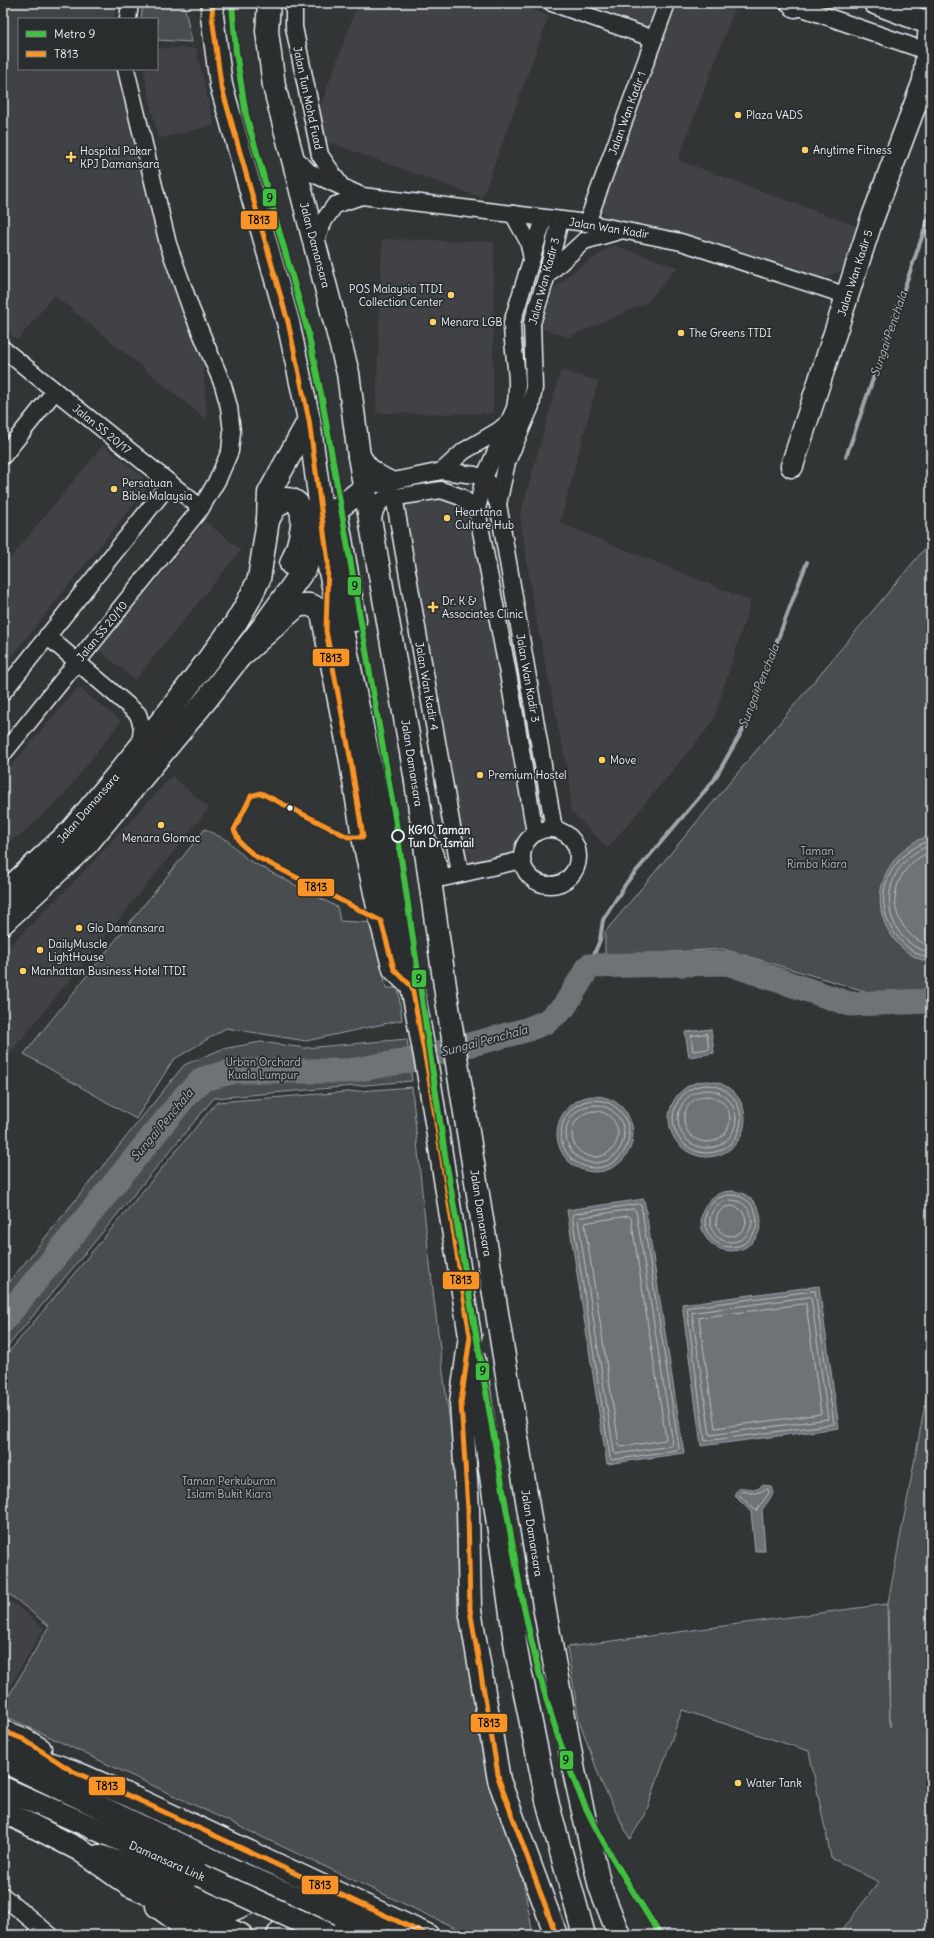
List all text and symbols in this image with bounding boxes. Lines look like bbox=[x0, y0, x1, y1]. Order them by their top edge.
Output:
legend bbox=[18, 18, 158, 70]
text: Metro 9 bbox=[54, 26, 96, 41]
street label: Jalan Tun Mohd Fuad bbox=[290, 45, 326, 151]
text: T813 bbox=[54, 46, 79, 61]
street label: Jalan Wan Kadir 1 bbox=[605, 69, 649, 157]
place label: Plaza VADS bbox=[746, 108, 803, 122]
marker: Plaza VADS bbox=[733, 110, 743, 120]
place label: Anytime Fitness bbox=[813, 143, 892, 157]
place label: Hospital Pakar KPJ Damansara bbox=[80, 144, 160, 171]
marker: Anytime Fitness bbox=[800, 145, 810, 155]
marker: Hospital Pakar KPJ Damansara bbox=[65, 151, 77, 163]
line badge: 9 bbox=[262, 188, 277, 207]
text: 9 bbox=[267, 191, 273, 205]
street label: Jalan Damansara bbox=[297, 201, 333, 289]
line badge: T813 bbox=[240, 210, 278, 230]
text: T813 bbox=[248, 213, 270, 227]
street label: Jalan Wan Kadir bbox=[568, 215, 651, 241]
street label: Jalan Wan Kadir 5 bbox=[834, 228, 876, 318]
street label: Jalan Wan Kadir 3 bbox=[526, 236, 562, 326]
place label: POS Malaysia TTDI Collection Center bbox=[349, 282, 444, 309]
water label: Sungai Penchala bbox=[867, 288, 911, 379]
marker: POS Malaysia TTDI Collection Center bbox=[446, 290, 456, 300]
place label: Menara LGB bbox=[441, 315, 502, 329]
marker: Menara LGB bbox=[428, 317, 438, 327]
place label: The Greens TTDI bbox=[689, 326, 772, 340]
marker: The Greens TTDI bbox=[676, 328, 686, 338]
street label: Jalan SS 20/17 bbox=[70, 401, 135, 457]
place label: Persatuan Bible Malaysia bbox=[122, 476, 193, 503]
marker: Persatuan Bible Malaysia bbox=[109, 484, 119, 494]
place label: Heartana Culture Hub bbox=[455, 505, 514, 532]
marker: Heartana Culture Hub bbox=[442, 513, 452, 523]
line badge: 9 bbox=[347, 576, 362, 596]
text: 9 bbox=[352, 579, 358, 593]
place label: Dr. K & Associates Clinic bbox=[442, 594, 524, 621]
street label: Jalan SS 20/10 bbox=[74, 598, 130, 664]
marker: Dr. K & Associates Clinic bbox=[427, 601, 439, 613]
street label: Jalan Wan Kadir 3 bbox=[513, 633, 543, 723]
street label: Jalan Wan Kadir 4 bbox=[412, 641, 442, 731]
water label: Sungai Penchala bbox=[735, 641, 783, 730]
line badge: T813 bbox=[312, 648, 350, 667]
text: T813 bbox=[320, 651, 342, 665]
street label: Jalan Damansara bbox=[398, 719, 426, 807]
place label: Move bbox=[610, 753, 636, 767]
marker: Move bbox=[597, 755, 607, 765]
place label: Premium Hostel bbox=[488, 768, 567, 782]
street label: Jalan Damansara bbox=[54, 770, 122, 846]
marker: Premium Hostel bbox=[475, 770, 485, 780]
unlabelled marker bbox=[285, 803, 295, 813]
marker: Menara Glomac bbox=[156, 820, 166, 830]
place label: KG10 Taman Tun Dr Ismail bbox=[408, 823, 474, 850]
marker: KG10 Taman Tun Dr Ismail bbox=[391, 829, 405, 843]
place label: Menara Glomac bbox=[122, 831, 201, 845]
park label: Taman Rimba Kiara bbox=[787, 844, 847, 871]
line badge: T813 bbox=[297, 878, 335, 897]
text: T813 bbox=[305, 880, 327, 894]
place label: Glo Damansara bbox=[87, 921, 165, 935]
marker: Glo Damansara bbox=[74, 923, 84, 933]
place label: DailyMuscle LightHouse bbox=[48, 937, 108, 964]
marker: DailyMuscle LightHouse bbox=[35, 945, 45, 955]
place label: Manhattan Business Hotel TTDI bbox=[31, 964, 187, 978]
marker: Manhattan Business Hotel TTDI bbox=[18, 966, 28, 976]
line badge: 9 bbox=[411, 969, 427, 988]
text: 9 bbox=[416, 972, 422, 986]
water label: Sungai Penchala bbox=[439, 1021, 530, 1059]
park label: Urban Orchard Kuala Lumpur bbox=[225, 1055, 301, 1082]
water label: Sungai Penchala bbox=[127, 1085, 197, 1164]
street label: Jalan Damansara bbox=[467, 1169, 495, 1257]
line badge: T813 bbox=[442, 1271, 480, 1290]
text: T813 bbox=[450, 1273, 472, 1287]
line badge: 9 bbox=[475, 1362, 490, 1381]
text: 9 bbox=[480, 1364, 486, 1378]
park label: Taman Perkuburan Islam Bukit Kiara bbox=[182, 1474, 276, 1501]
street label: Jalan Damansara bbox=[518, 1489, 546, 1577]
line badge: T813 bbox=[470, 1713, 508, 1733]
text: T813 bbox=[478, 1716, 500, 1730]
line badge: 9 bbox=[559, 1750, 574, 1770]
text: 9 bbox=[563, 1753, 569, 1767]
line badge: T813 bbox=[88, 1776, 126, 1796]
place label: Water Tank bbox=[746, 1776, 802, 1790]
marker: Water Tank bbox=[733, 1778, 743, 1788]
text: T813 bbox=[96, 1779, 118, 1793]
street label: Damansara Link bbox=[127, 1838, 207, 1884]
line badge: T813 bbox=[301, 1875, 339, 1895]
text: T813 bbox=[309, 1878, 331, 1892]

